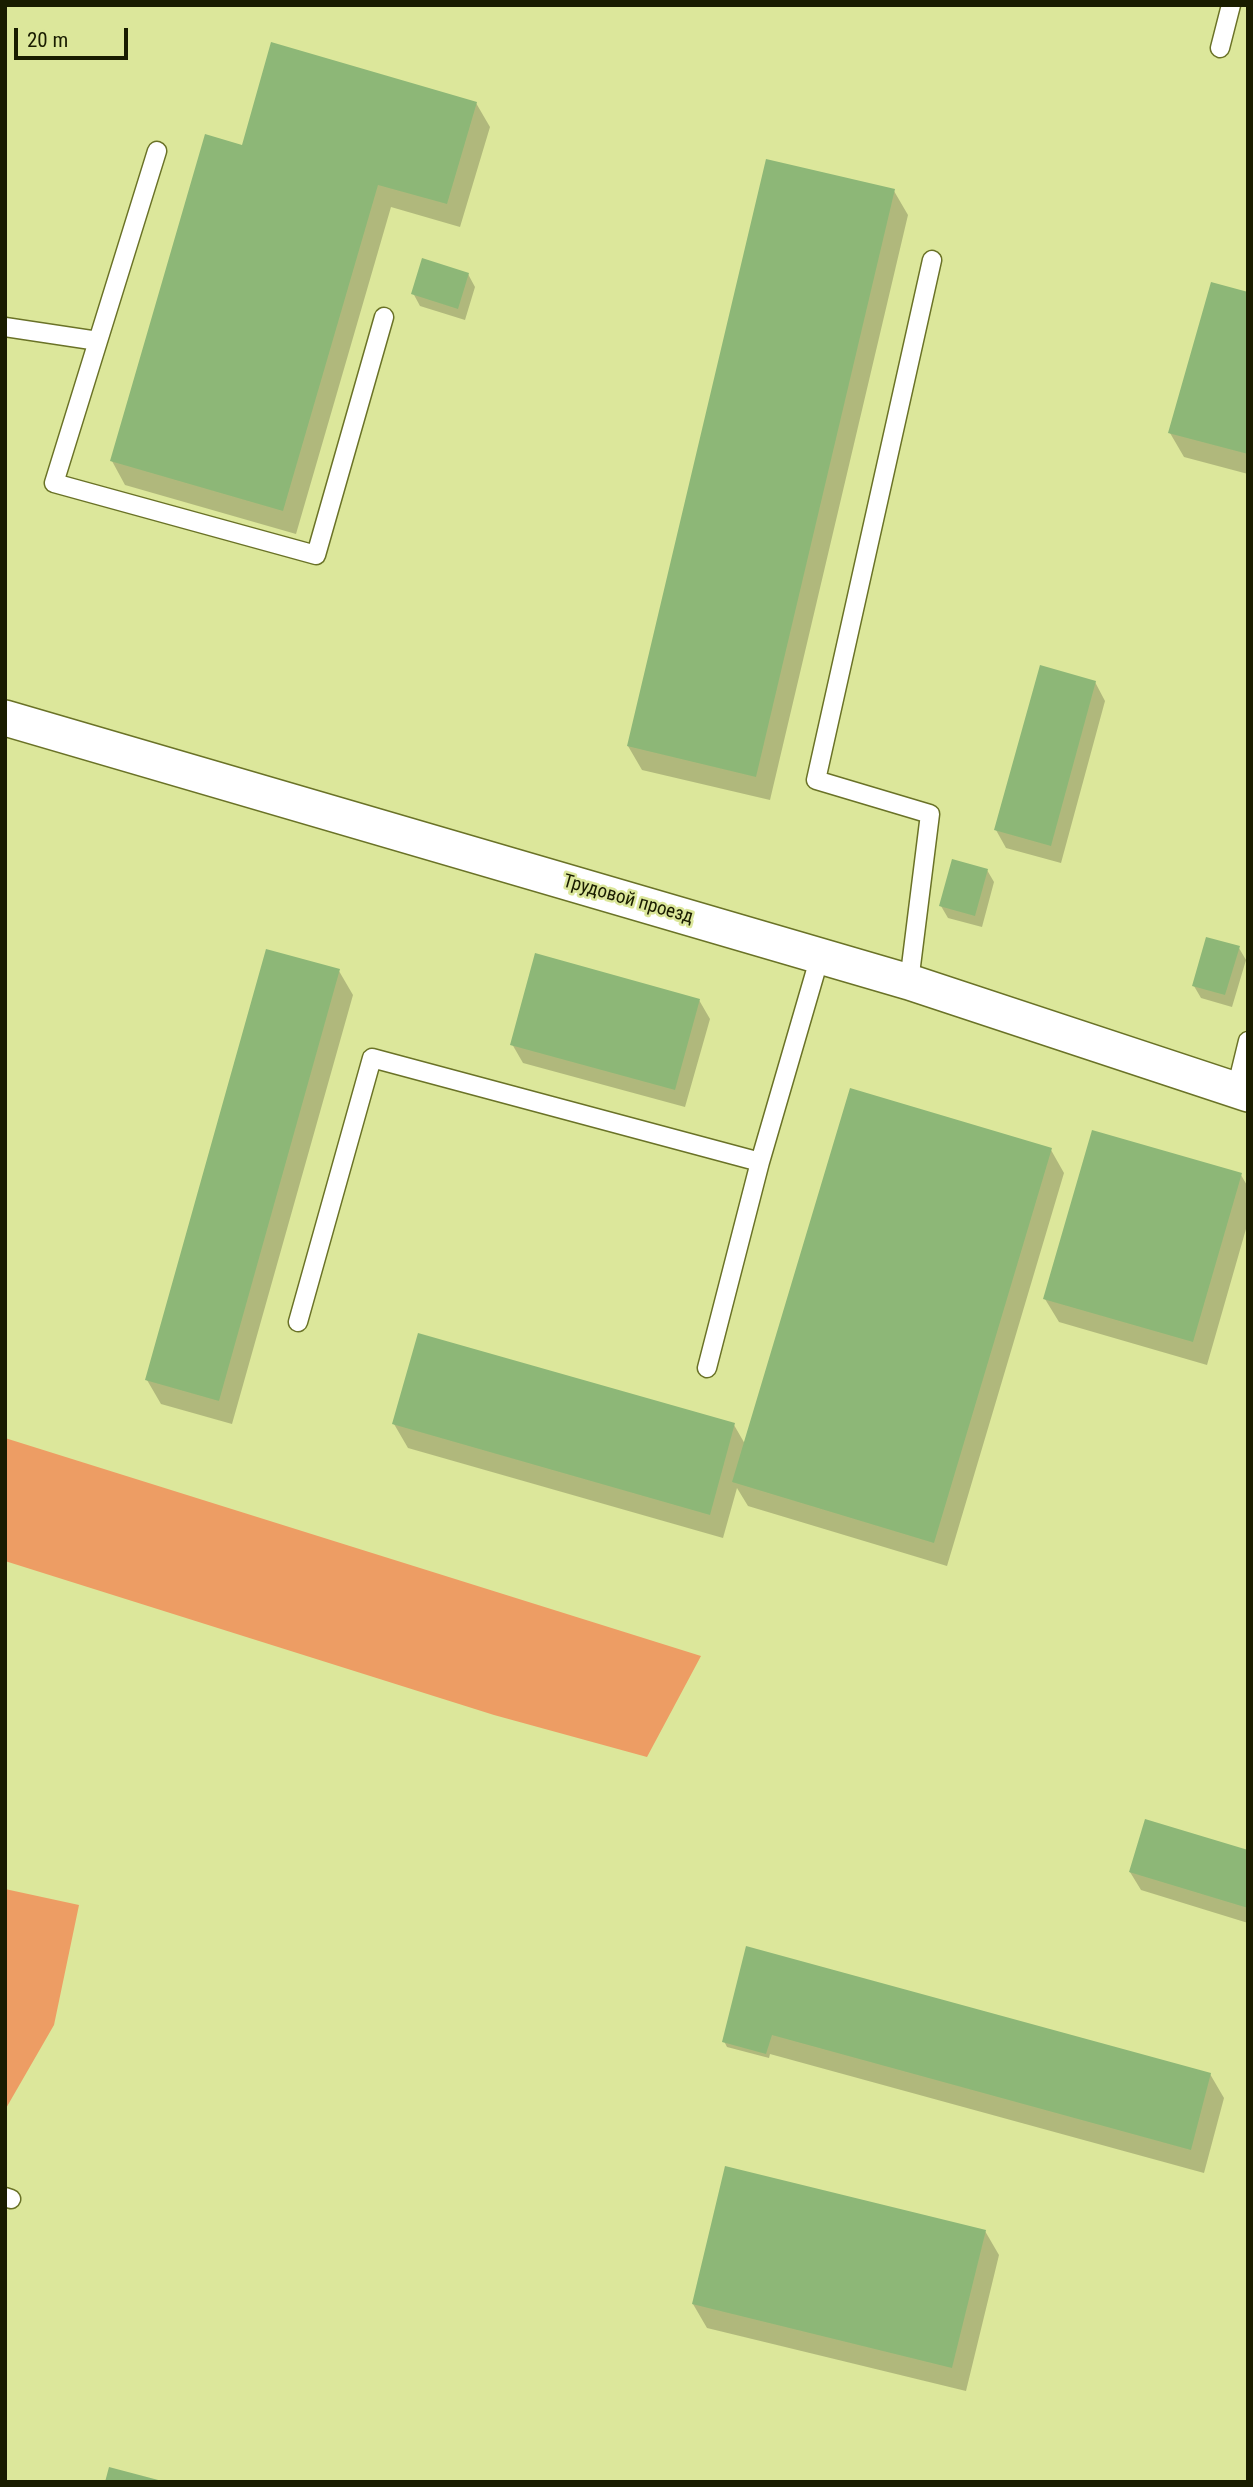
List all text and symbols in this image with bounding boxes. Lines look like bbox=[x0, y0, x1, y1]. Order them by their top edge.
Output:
scale bar bbox=[18, 14, 131, 58]
text: 20 m bbox=[27, 28, 68, 52]
street label: Трудовой проезд bbox=[560, 870, 696, 930]

